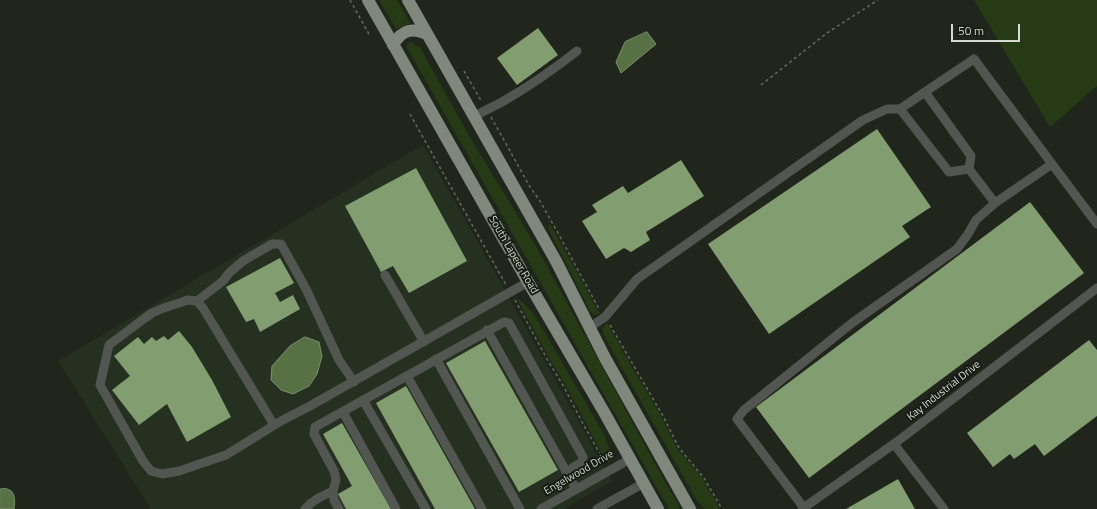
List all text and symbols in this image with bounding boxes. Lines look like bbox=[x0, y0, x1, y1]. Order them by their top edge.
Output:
scale bar bbox=[953, 16, 1022, 42]
text: 50 m bbox=[958, 21, 984, 40]
street label: South Lapeer Road bbox=[485, 214, 541, 296]
street label: Kay Industrial Drive bbox=[905, 358, 983, 424]
street label: Engelwood Drive bbox=[542, 448, 616, 498]

